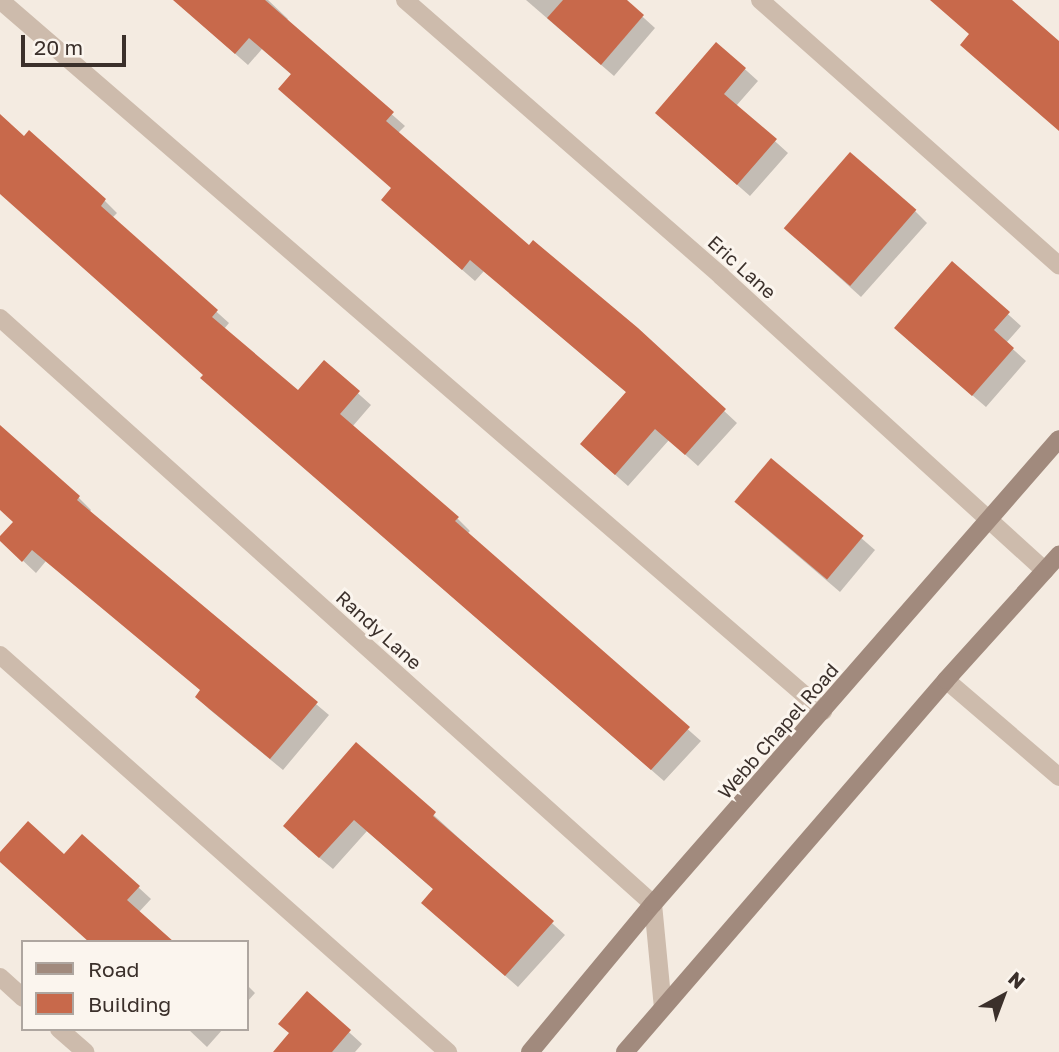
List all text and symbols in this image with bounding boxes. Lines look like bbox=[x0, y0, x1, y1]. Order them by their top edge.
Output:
scale bar bbox=[24, 21, 130, 65]
text: 20 m bbox=[34, 34, 83, 60]
street label: Eric Lane bbox=[703, 231, 781, 303]
street label: Randy Lane bbox=[332, 586, 426, 674]
street label: Webb Chapel Road bbox=[713, 659, 843, 803]
legend bbox=[21, 940, 248, 1031]
text: Road bbox=[88, 956, 139, 982]
north arrow bbox=[968, 961, 1038, 1031]
text: N bbox=[1004, 966, 1030, 993]
text: Building bbox=[88, 991, 171, 1017]

